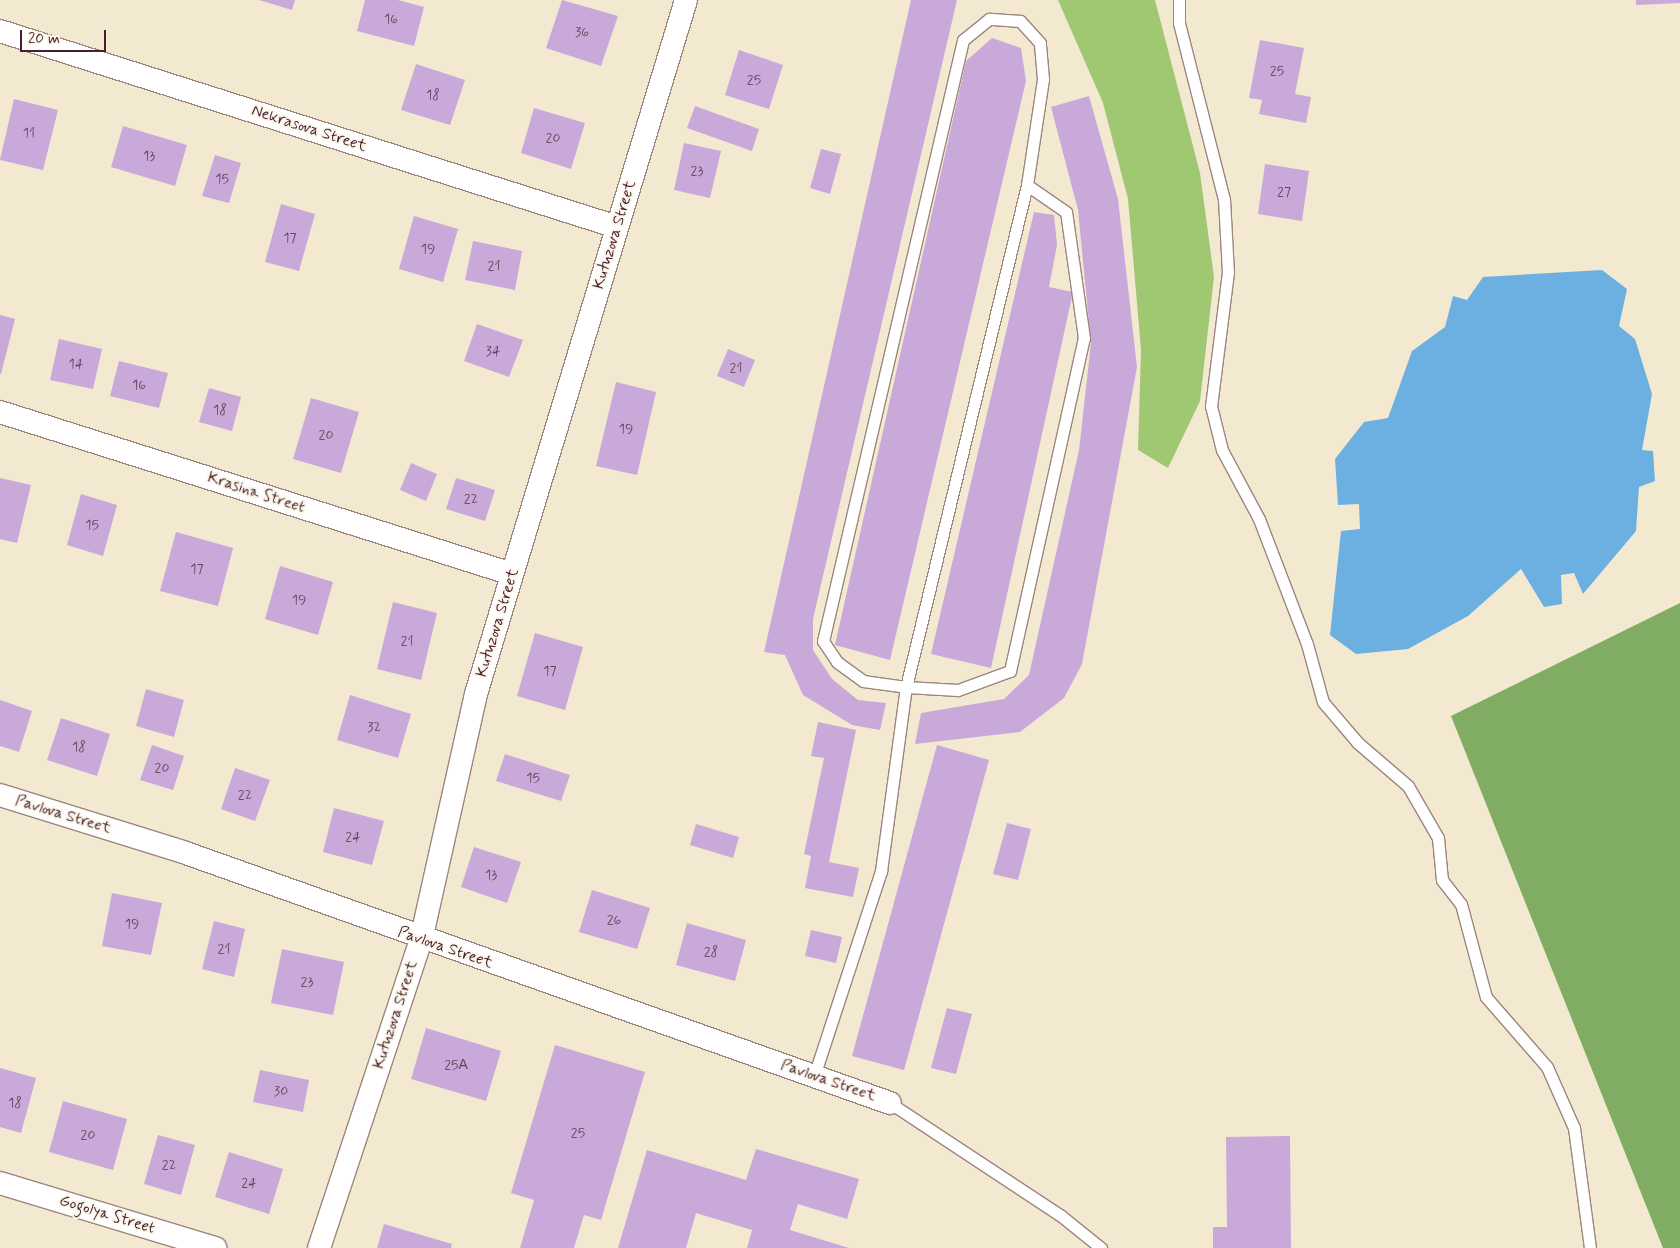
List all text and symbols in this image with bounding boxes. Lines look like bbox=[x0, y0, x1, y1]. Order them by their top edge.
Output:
house number: 16 bbox=[384, 11, 398, 27]
scale bar bbox=[22, 20, 109, 52]
house number: 36 bbox=[575, 24, 589, 40]
text: 20 m bbox=[28, 29, 60, 49]
house number: 25 bbox=[1270, 63, 1284, 79]
house number: 25 bbox=[747, 72, 761, 88]
house number: 18 bbox=[426, 87, 440, 103]
street label: Nekrasova Street bbox=[249, 101, 369, 157]
house number: 11 bbox=[23, 125, 35, 141]
house number: 20 bbox=[546, 130, 560, 146]
house number: 13 bbox=[143, 148, 155, 164]
house number: 23 bbox=[691, 163, 703, 179]
house number: 15 bbox=[215, 171, 229, 187]
street label: Kutuzova Street bbox=[589, 178, 641, 292]
house number: 27 bbox=[1277, 184, 1291, 200]
house number: 17 bbox=[283, 230, 297, 246]
house number: 19 bbox=[421, 241, 435, 257]
house number: 21 bbox=[488, 258, 500, 274]
house number: 34 bbox=[486, 343, 500, 359]
house number: 14 bbox=[69, 356, 83, 372]
house number: 21 bbox=[730, 360, 742, 376]
house number: 16 bbox=[132, 377, 146, 393]
house number: 18 bbox=[213, 402, 227, 418]
house number: 19 bbox=[619, 421, 633, 437]
house number: 20 bbox=[319, 427, 333, 443]
street label: Krasina Street bbox=[204, 468, 308, 518]
house number: 22 bbox=[464, 491, 478, 507]
house number: 15 bbox=[85, 517, 99, 533]
house number: 17 bbox=[190, 561, 204, 577]
street label: Kutuzova Street bbox=[472, 566, 524, 680]
house number: 19 bbox=[292, 592, 306, 608]
house number: 21 bbox=[401, 633, 413, 649]
house number: 17 bbox=[543, 663, 557, 679]
house number: 32 bbox=[367, 719, 381, 735]
house number: 18 bbox=[72, 739, 86, 755]
house number: 20 bbox=[155, 760, 169, 776]
house number: 15 bbox=[526, 770, 540, 786]
house number: 22 bbox=[238, 787, 252, 803]
street label: Pavlova Street bbox=[13, 791, 113, 839]
house number: 24 bbox=[345, 829, 361, 845]
house number: 13 bbox=[485, 867, 497, 883]
house number: 26 bbox=[607, 912, 621, 928]
house number: 19 bbox=[125, 916, 139, 932]
street label: Pavlova Street bbox=[395, 923, 495, 973]
house number: 21 bbox=[218, 941, 230, 957]
house number: 28 bbox=[704, 944, 718, 960]
street label: Kutuzova Street bbox=[369, 958, 423, 1072]
house number: 23 bbox=[301, 974, 313, 990]
street label: Pavlova Street bbox=[778, 1056, 878, 1106]
house number: 25А bbox=[444, 1057, 468, 1073]
house number: 30 bbox=[274, 1083, 288, 1099]
house number: 18 bbox=[8, 1095, 22, 1111]
house number: 25 bbox=[571, 1125, 585, 1141]
house number: 20 bbox=[81, 1127, 95, 1143]
house number: 22 bbox=[162, 1157, 176, 1173]
house number: 24 bbox=[241, 1175, 257, 1191]
street label: Gogolya Street bbox=[56, 1191, 158, 1239]

